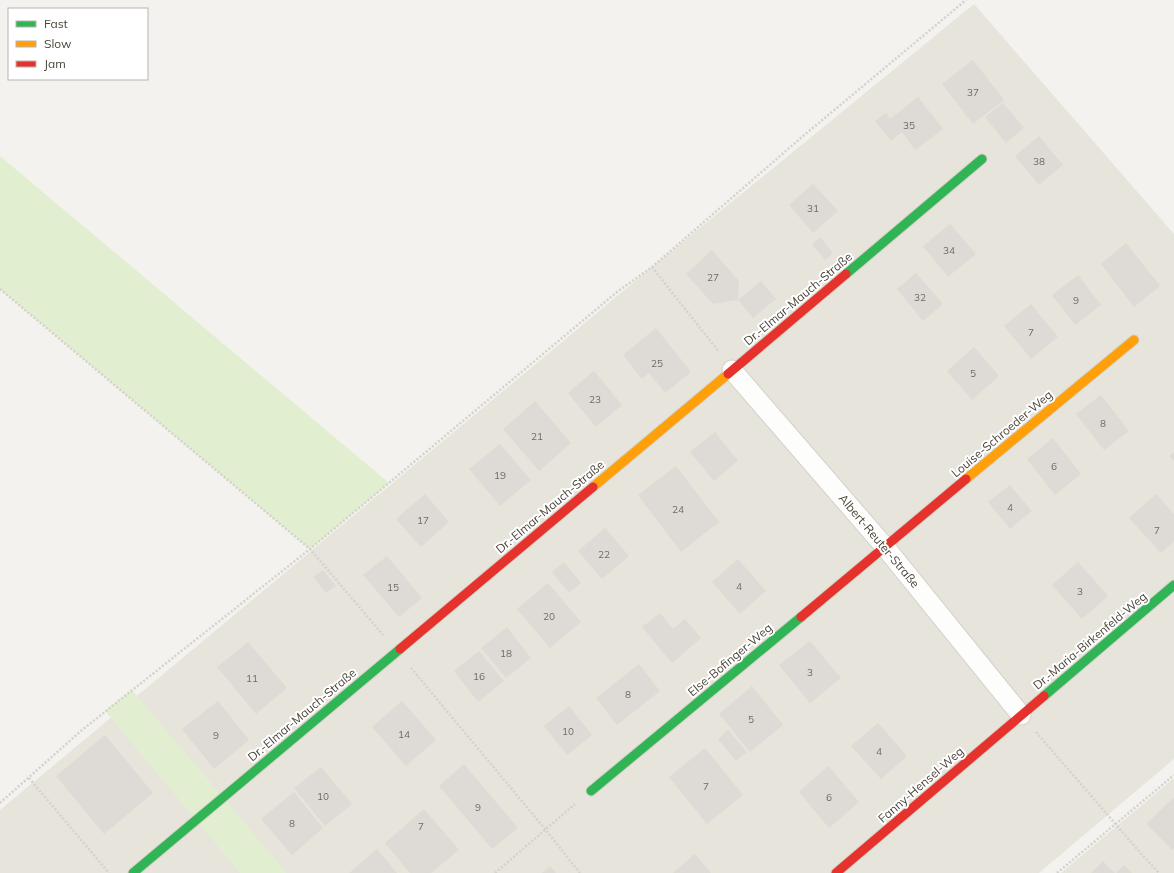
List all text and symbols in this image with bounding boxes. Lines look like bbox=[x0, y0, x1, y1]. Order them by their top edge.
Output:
legend bbox=[8, 8, 148, 80]
text: Fast bbox=[44, 16, 68, 31]
text: Slow bbox=[44, 36, 72, 51]
text: Jam bbox=[44, 56, 66, 71]
house number: 37 bbox=[967, 86, 979, 99]
house number: 35 bbox=[903, 119, 915, 132]
house number: 38 bbox=[1033, 155, 1045, 168]
house number: 31 bbox=[807, 202, 819, 215]
house number: 34 bbox=[943, 244, 955, 257]
street label: Dr.-Elmar-Mauch-Straße bbox=[740, 249, 855, 348]
house number: 27 bbox=[707, 271, 719, 284]
house number: 32 bbox=[914, 291, 926, 304]
house number: 9 bbox=[1073, 294, 1079, 307]
house number: 7 bbox=[1028, 326, 1034, 339]
house number: 25 bbox=[651, 357, 663, 370]
house number: 5 bbox=[970, 367, 976, 380]
street label: Louise-Schroeder-Weg bbox=[948, 387, 1055, 480]
house number: 23 bbox=[589, 393, 601, 406]
house number: 8 bbox=[1100, 417, 1106, 430]
house number: 21 bbox=[531, 430, 543, 443]
street label: Dr.-Elmar-Mauch-Straße bbox=[492, 457, 607, 556]
house number: 6 bbox=[1051, 460, 1057, 473]
house number: 19 bbox=[494, 469, 506, 482]
street label: Albert-Reuter-Straße bbox=[836, 491, 923, 591]
house number: 4 bbox=[1007, 501, 1013, 514]
house number: 24 bbox=[672, 503, 684, 516]
house number: 17 bbox=[417, 514, 429, 527]
house number: 7 bbox=[1154, 524, 1160, 537]
house number: 22 bbox=[598, 548, 610, 561]
house number: 4 bbox=[736, 580, 742, 593]
house number: 15 bbox=[387, 581, 399, 594]
house number: 3 bbox=[1077, 585, 1083, 598]
street label: Dr.-Maria-Birkenfeld-Weg bbox=[1030, 589, 1150, 693]
house number: 20 bbox=[543, 610, 555, 623]
street label: Else-Bofinger-Weg bbox=[685, 620, 775, 699]
house number: 18 bbox=[500, 647, 512, 660]
street label: Dr.-Elmar-Mauch-Straße bbox=[244, 665, 359, 764]
house number: 3 bbox=[807, 666, 813, 679]
house number: 16 bbox=[473, 670, 485, 683]
house number: 11 bbox=[246, 672, 258, 685]
house number: 8 bbox=[625, 688, 631, 701]
house number: 5 bbox=[748, 713, 754, 726]
house number: 10 bbox=[562, 725, 574, 738]
house number: 14 bbox=[398, 728, 410, 741]
house number: 9 bbox=[213, 729, 219, 742]
street label: Fanny-Hensel-Weg bbox=[875, 744, 966, 826]
house number: 4 bbox=[876, 745, 882, 758]
house number: 7 bbox=[703, 780, 709, 793]
house number: 10 bbox=[317, 790, 329, 803]
house number: 6 bbox=[826, 791, 832, 804]
house number: 9 bbox=[475, 801, 481, 814]
house number: 8 bbox=[289, 817, 295, 830]
house number: 7 bbox=[418, 820, 424, 833]

